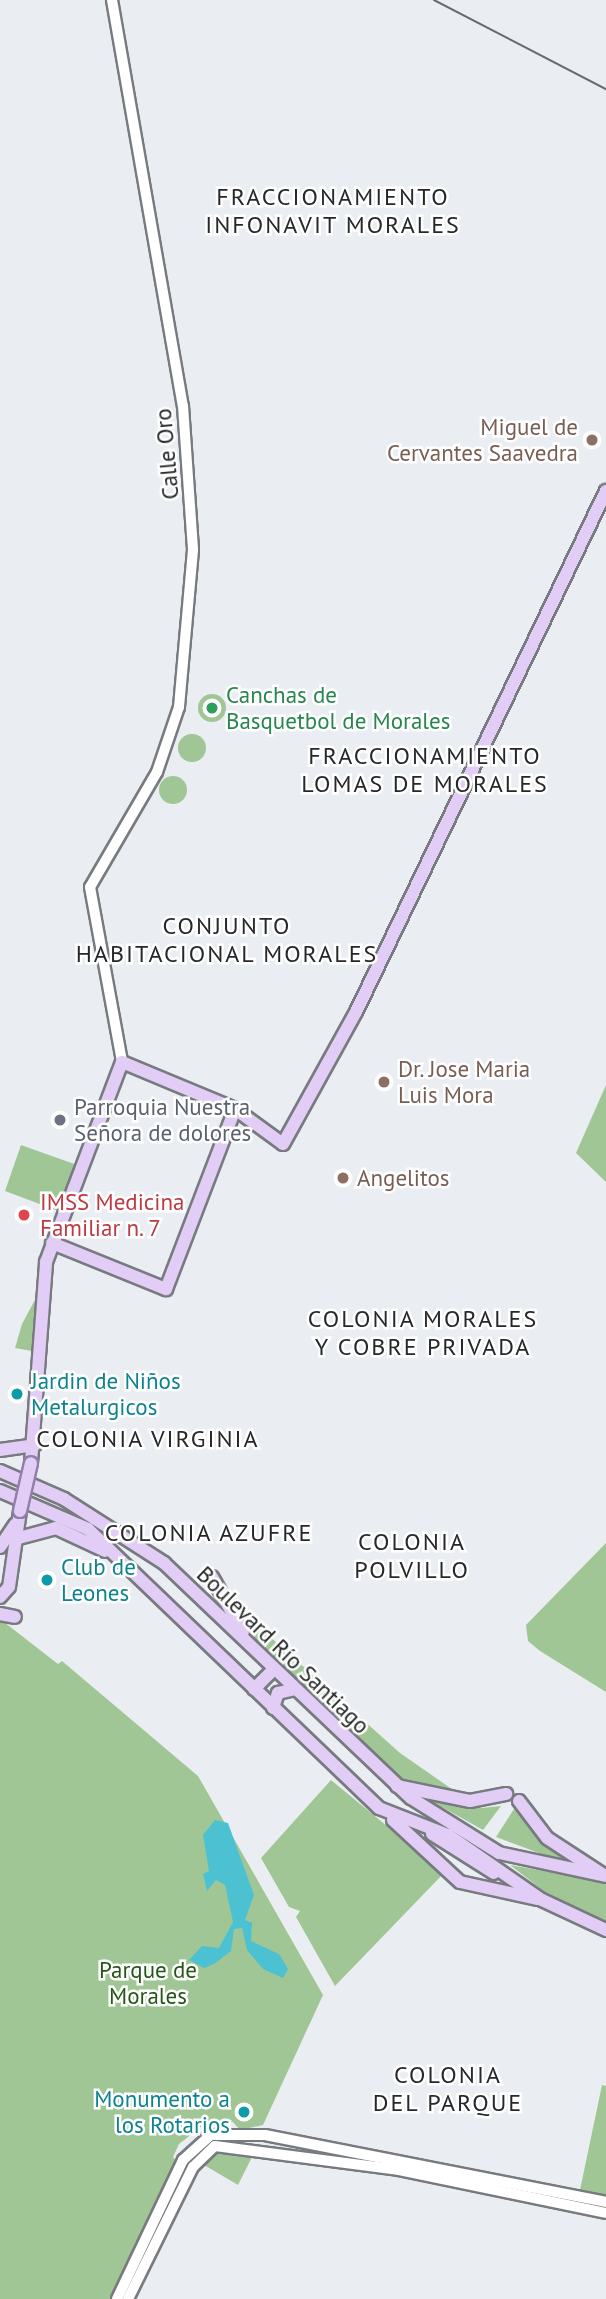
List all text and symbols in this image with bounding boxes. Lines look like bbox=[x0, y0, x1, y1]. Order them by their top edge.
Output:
district label: FRACCIONAMIENTO INFONAVIT MORALES bbox=[207, 183, 459, 239]
street label: Calle Oro bbox=[149, 407, 185, 501]
place label: Miguel de Cervantes Saavedra bbox=[387, 413, 578, 467]
marker: Miguel de Cervantes Saavedra bbox=[584, 432, 600, 448]
place label: Canchas de Basquetbol de Morales bbox=[226, 681, 450, 735]
marker: Canchas de Basquetbol de Morales bbox=[204, 700, 220, 716]
district label: FRACCIONAMIENTO LOMAS DE MORALES bbox=[303, 742, 547, 798]
district label: CONJUNTO HABITACIONAL MORALES bbox=[78, 912, 376, 968]
place label: Dr. Jose Maria Luis Mora bbox=[398, 1055, 532, 1109]
marker: Dr. Jose Maria Luis Mora bbox=[376, 1074, 392, 1090]
place label: Parroquia Nuestra Señora de dolores bbox=[74, 1093, 251, 1147]
marker: Parroquia Nuestra Señora de dolores bbox=[52, 1112, 68, 1128]
place label: Angelitos bbox=[357, 1164, 450, 1192]
marker: Angelitos bbox=[335, 1170, 351, 1186]
place label: IMSS Medicina Familiar n. 7 bbox=[40, 1188, 184, 1242]
marker: IMSS Medicina Familiar n. 7 bbox=[14, 1205, 34, 1225]
district label: COLONIA MORALES Y COBRE PRIVADA bbox=[309, 1305, 537, 1361]
place label: Jardin de Niños Metalurgicos bbox=[31, 1367, 181, 1421]
marker: Jardin de Niños Metalurgicos bbox=[9, 1386, 25, 1402]
district label: COLONIA VIRGINIA bbox=[37, 1425, 259, 1453]
district label: COLONIA AZUFRE bbox=[106, 1519, 312, 1547]
district label: COLONIA POLVILLO bbox=[355, 1528, 469, 1584]
place label: Club de Leones bbox=[61, 1553, 136, 1607]
street label: Boulevard Río Santiago bbox=[191, 1560, 375, 1740]
marker: Club de Leones bbox=[39, 1572, 55, 1588]
park label: Parque de Morales bbox=[99, 1956, 197, 2010]
district label: COLONIA DEL PARQUE bbox=[374, 2061, 522, 2117]
place label: Monumento a los Rotarios bbox=[94, 2085, 230, 2139]
marker: Monumento a los Rotarios bbox=[236, 2104, 252, 2120]

